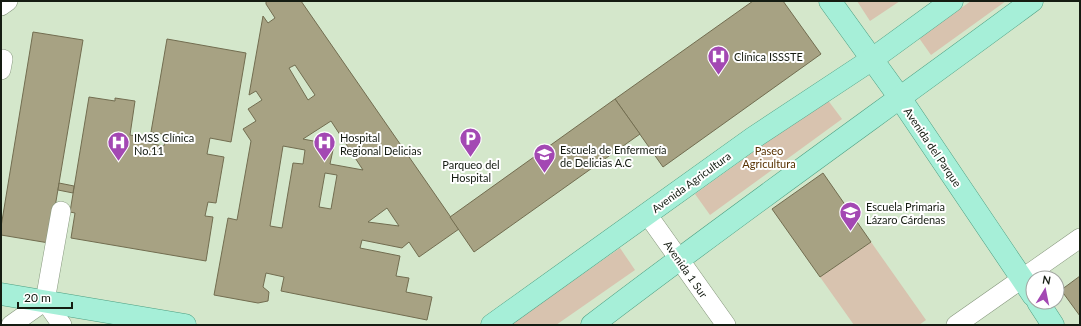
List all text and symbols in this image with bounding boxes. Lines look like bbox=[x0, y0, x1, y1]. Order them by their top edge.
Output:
hospital icon: Clínica ISSSTE bbox=[705, 43, 731, 76]
place label: Clínica ISSSTE bbox=[734, 50, 803, 63]
street label: Avenida del Parque bbox=[902, 105, 964, 189]
parking icon: Parqueo del Hospital bbox=[458, 125, 484, 158]
hospital icon: IMSS Clínica No.11 bbox=[106, 130, 132, 163]
hospital icon: Hospital Regional Delicias bbox=[312, 130, 338, 163]
place label: IMSS Clínica No.11 bbox=[134, 131, 194, 157]
place label: Hospital Regional Delicias bbox=[340, 131, 422, 157]
school or university icon: Escuela de Enfermería de Delicias A.C bbox=[532, 142, 558, 175]
place label: Escuela de Enfermería de Delicias A.C bbox=[560, 143, 667, 169]
park label: Paseo Agricultura bbox=[742, 144, 796, 170]
street label: Avenida Agricultura bbox=[649, 149, 733, 215]
place label: Parqueo del Hospital bbox=[442, 158, 500, 184]
school or university icon: Escuela Primaria Lázaro Cárdenas bbox=[838, 199, 864, 232]
place label: Escuela Primaria Lázaro Cárdenas bbox=[866, 200, 946, 226]
street label: Avenida 1 Sur bbox=[662, 238, 710, 300]
north arrow bbox=[1025, 270, 1065, 310]
text: N bbox=[1042, 273, 1052, 287]
scale bar bbox=[18, 284, 72, 310]
text: 20 m bbox=[24, 290, 51, 305]

